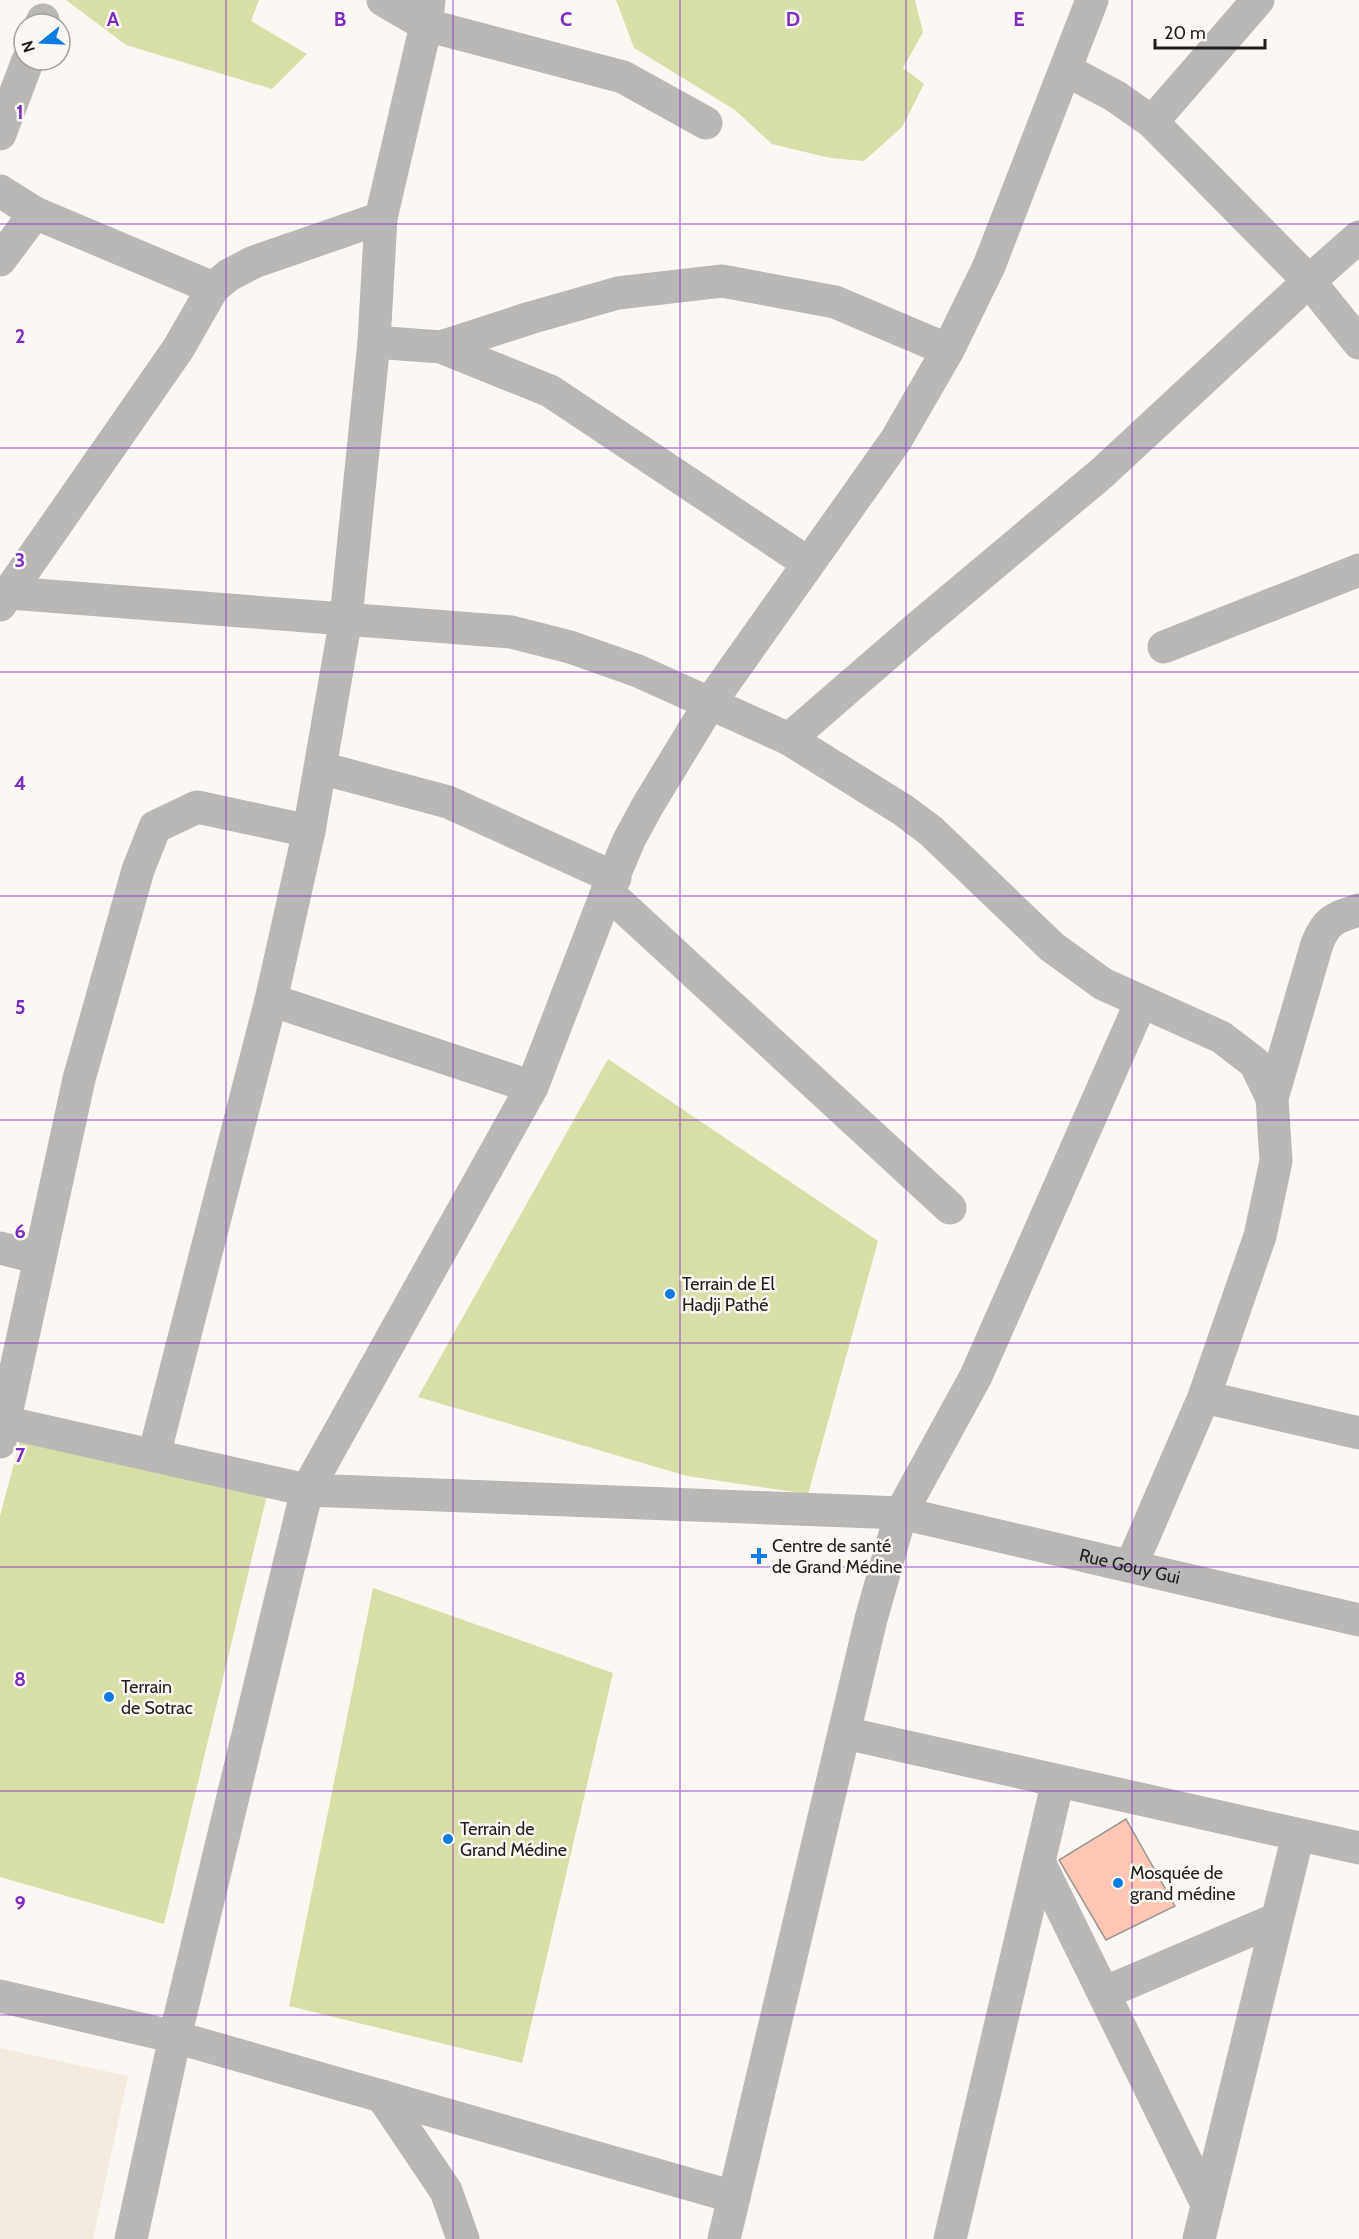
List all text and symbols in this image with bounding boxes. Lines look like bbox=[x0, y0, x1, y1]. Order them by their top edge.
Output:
text: A bbox=[107, 7, 120, 31]
text: B bbox=[334, 7, 346, 31]
text: C bbox=[560, 7, 572, 31]
text: D bbox=[786, 7, 800, 31]
text: E bbox=[1013, 7, 1025, 31]
north arrow bbox=[12, 12, 72, 72]
scale bar bbox=[1155, 12, 1264, 50]
text: 20 m bbox=[1164, 22, 1206, 44]
text: N bbox=[17, 38, 39, 55]
text: 1 bbox=[16, 100, 24, 124]
text: 2 bbox=[15, 324, 25, 348]
text: 3 bbox=[15, 548, 25, 572]
text: 4 bbox=[14, 771, 26, 795]
text: 5 bbox=[15, 995, 25, 1019]
text: 6 bbox=[14, 1219, 26, 1243]
place label: Terrain de El Hadji Pathé bbox=[682, 1273, 775, 1316]
marker: Terrain de El Hadji Pathé bbox=[663, 1287, 677, 1301]
text: 7 bbox=[15, 1443, 26, 1467]
place label: Centre de santé de Grand Médine bbox=[772, 1535, 902, 1578]
street label: Rue Gouy Gui bbox=[1077, 1544, 1182, 1589]
marker: Centre de santé de Grand Médine bbox=[750, 1547, 768, 1565]
text: 8 bbox=[14, 1667, 26, 1691]
place label: Terrain de Sotrac bbox=[121, 1676, 193, 1719]
marker: Terrain de Sotrac bbox=[102, 1690, 116, 1704]
place label: Terrain de Grand Médine bbox=[460, 1818, 567, 1861]
marker: Terrain de Grand Médine bbox=[441, 1832, 455, 1846]
place label: Mosquée de grand médine bbox=[1130, 1862, 1235, 1905]
marker: Mosquée de grand médine bbox=[1111, 1876, 1125, 1890]
text: 9 bbox=[14, 1891, 26, 1915]

